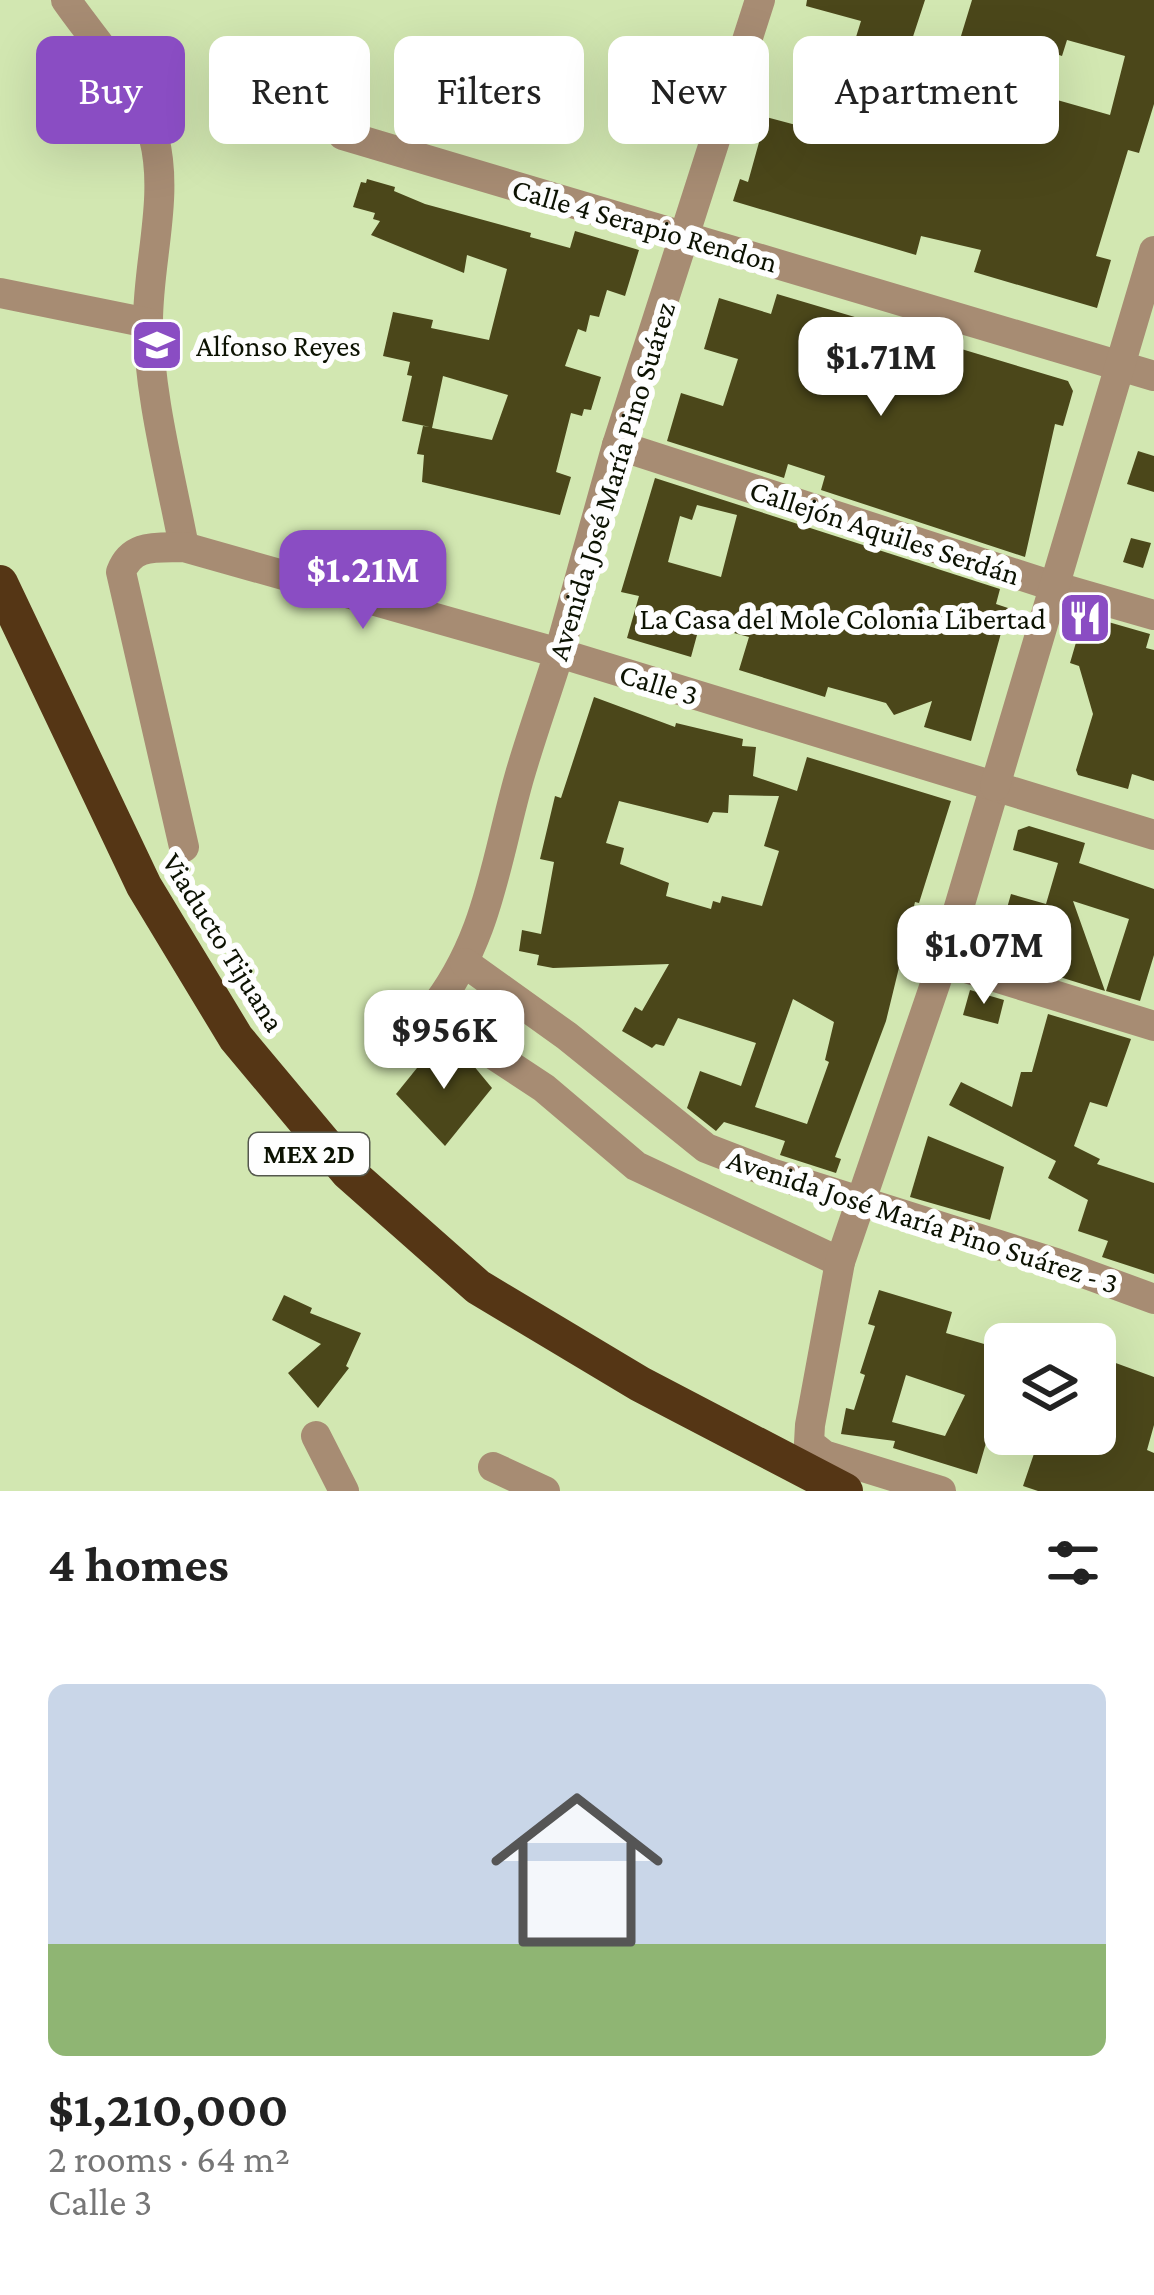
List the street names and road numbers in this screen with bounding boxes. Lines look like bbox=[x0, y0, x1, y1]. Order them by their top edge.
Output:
street label: Calle 4 Serapio Rendon bbox=[508, 171, 782, 280]
street label: Avenida José María Pino Suárez bbox=[541, 298, 681, 664]
street label: Callejón Aquiles Serdán bbox=[745, 473, 1024, 592]
street label: Calle 3 bbox=[616, 656, 702, 712]
street label: Viaducto Tijuana bbox=[155, 847, 292, 1038]
road number: MEX 2D bbox=[249, 1133, 369, 1175]
street label: Avenida José María Pino Suárez - 3 bbox=[723, 1142, 1123, 1300]

